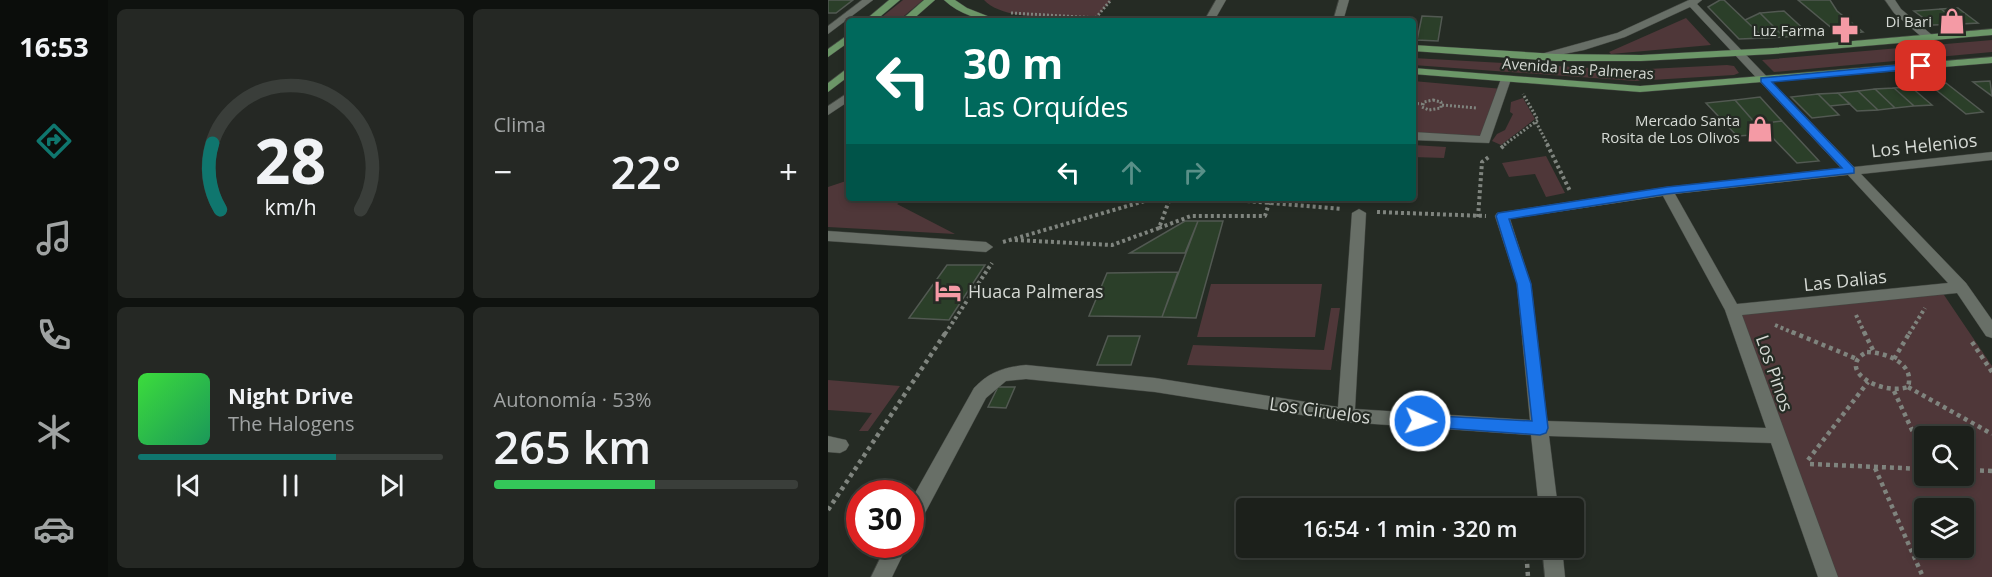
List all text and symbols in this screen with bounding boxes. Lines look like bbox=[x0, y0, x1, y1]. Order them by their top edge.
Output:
shop icon: Di Bari bbox=[1937, 6, 1967, 36]
place label: Di Bari bbox=[1885, 11, 1932, 31]
pharmacy icon: Luz Farma bbox=[1830, 15, 1860, 45]
place label: Luz Farma bbox=[1753, 20, 1825, 40]
text: 16:53 bbox=[19, 28, 89, 65]
text: 30 m bbox=[963, 34, 1063, 91]
pin bbox=[1895, 40, 1946, 91]
icon: left bbox=[864, 42, 942, 120]
icon: arrive bbox=[1904, 49, 1937, 82]
street label: Avenida Las Palmeras bbox=[1501, 53, 1655, 83]
text: Las Orquídes bbox=[963, 88, 1128, 125]
place label: Mercado Santa Rosita de Los Olivos bbox=[1601, 110, 1740, 147]
text: Clima bbox=[494, 111, 546, 138]
shop icon: Mercado Santa Rosita de Los Olivos bbox=[1745, 114, 1775, 144]
text: 28 bbox=[255, 117, 326, 202]
icon: directions bbox=[33, 120, 75, 162]
street label: Los Helenios bbox=[1870, 127, 1978, 163]
text: 22° bbox=[610, 141, 681, 202]
text: − bbox=[494, 149, 512, 194]
text: + bbox=[779, 149, 798, 194]
icon: left bbox=[1052, 156, 1085, 189]
icon: ahead bbox=[1115, 156, 1148, 189]
icon: right bbox=[1178, 156, 1211, 189]
text: km/h bbox=[264, 193, 316, 222]
icon: music bbox=[33, 217, 75, 259]
street label: Las Dalias bbox=[1802, 264, 1888, 296]
hotel icon: Huaca Palmeras bbox=[933, 276, 963, 306]
place label: Huaca Palmeras bbox=[968, 279, 1104, 303]
icon: phone bbox=[33, 314, 75, 356]
street label: Los Pinos bbox=[1751, 332, 1799, 414]
text: Night Drive bbox=[228, 380, 353, 410]
text: Autonomía · 53% bbox=[494, 386, 652, 413]
position arrow bbox=[1388, 389, 1452, 453]
street label: Los Ciruelos bbox=[1268, 391, 1372, 429]
text: The Halogens bbox=[228, 410, 355, 437]
icon: climate bbox=[33, 411, 75, 453]
text: 265 km bbox=[494, 416, 651, 477]
map controls bbox=[1914, 426, 1974, 558]
button: search bbox=[1914, 426, 1974, 486]
icon: previous bbox=[172, 469, 205, 502]
icon: pause bbox=[274, 469, 307, 502]
icon: next bbox=[375, 469, 408, 502]
speed limit sign: 30 bbox=[846, 480, 924, 558]
button: layers bbox=[1914, 498, 1974, 558]
icon: car bbox=[33, 508, 75, 550]
text: 16:54 · 1 min · 320 m bbox=[1302, 513, 1518, 543]

